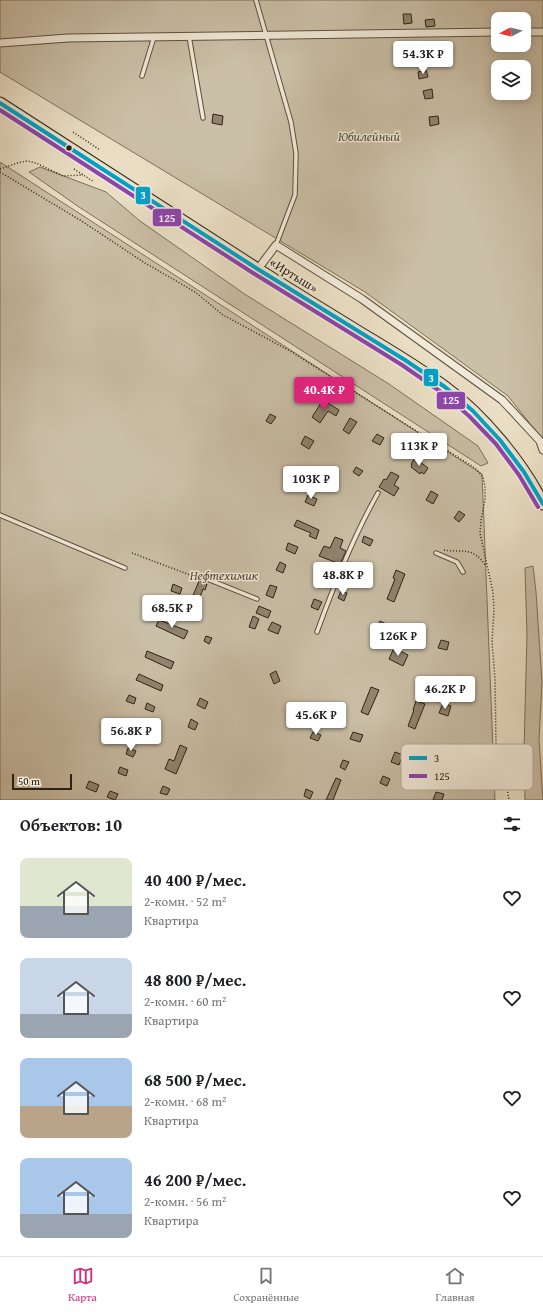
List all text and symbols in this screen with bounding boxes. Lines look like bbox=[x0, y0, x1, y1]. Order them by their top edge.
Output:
north arrow bbox=[491, 12, 531, 52]
map controls bbox=[491, 12, 531, 100]
pin: 54.3K ₽ bbox=[386, 41, 460, 75]
text: 54.3K ₽ bbox=[402, 44, 444, 63]
button: layers bbox=[491, 60, 531, 100]
park label: Юбилейный bbox=[338, 127, 400, 146]
unlabelled marker bbox=[64, 143, 74, 153]
line badge: 3 bbox=[135, 186, 151, 205]
text: 3 bbox=[140, 187, 146, 203]
line badge: 125 bbox=[152, 208, 182, 227]
text: 125 bbox=[158, 210, 176, 226]
street label: «Иртыш» bbox=[266, 253, 322, 297]
line badge: 3 bbox=[423, 368, 439, 387]
text: 3 bbox=[428, 370, 434, 386]
pin: 40.4K ₽ bbox=[287, 377, 361, 411]
text: 40.4K ₽ bbox=[303, 380, 345, 399]
line badge: 125 bbox=[436, 391, 466, 410]
text: 125 bbox=[442, 392, 460, 408]
pin: 113K ₽ bbox=[386, 433, 452, 467]
text: 113K ₽ bbox=[400, 436, 438, 455]
pin: 103K ₽ bbox=[278, 466, 344, 500]
text: 103K ₽ bbox=[292, 469, 330, 488]
pin: 48.8K ₽ bbox=[306, 562, 380, 596]
text: 48.8K ₽ bbox=[322, 565, 364, 584]
park label: Нефтехимик bbox=[190, 566, 259, 585]
pin: 68.5K ₽ bbox=[135, 595, 209, 629]
text: 68.5K ₽ bbox=[151, 598, 193, 617]
pin: 126K ₽ bbox=[365, 623, 431, 657]
text: 126K ₽ bbox=[379, 626, 417, 645]
pin: 46.2K ₽ bbox=[408, 676, 482, 710]
text: 46.2K ₽ bbox=[424, 679, 466, 698]
pin: 45.6K ₽ bbox=[279, 702, 353, 736]
text: 45.6K ₽ bbox=[295, 705, 337, 724]
pin: 56.8K ₽ bbox=[94, 718, 168, 752]
text: 56.8K ₽ bbox=[110, 721, 152, 740]
legend bbox=[401, 744, 533, 790]
text: 3 bbox=[434, 750, 439, 766]
text: 125 bbox=[434, 768, 450, 784]
scale bar bbox=[12, 772, 72, 791]
text: 50 m bbox=[18, 773, 40, 789]
text: Объектов: 10 bbox=[20, 812, 122, 837]
icon: filters bbox=[501, 813, 523, 835]
text: 40 400 ₽/мес. bbox=[144, 867, 246, 892]
icon: home bbox=[52, 874, 100, 922]
icon: heart bbox=[501, 887, 523, 909]
text: 2-комн. · 52 m² bbox=[144, 892, 226, 911]
text: Квартира bbox=[144, 911, 199, 930]
text: 48 800 ₽/мес. bbox=[144, 967, 246, 992]
icon: home bbox=[52, 974, 100, 1022]
icon: heart bbox=[501, 987, 523, 1009]
text: 2-комн. · 60 m² bbox=[144, 992, 226, 1011]
text: Квартира bbox=[144, 1011, 199, 1030]
text: 68 500 ₽/мес. bbox=[144, 1067, 246, 1092]
icon: home bbox=[52, 1074, 100, 1122]
icon: heart bbox=[501, 1087, 523, 1109]
text: 2-комн. · 68 m² bbox=[144, 1092, 226, 1111]
text: Квартира bbox=[144, 1111, 199, 1130]
text: 46 200 ₽/мес. bbox=[144, 1167, 246, 1192]
icon: home bbox=[52, 1174, 100, 1222]
icon: heart bbox=[501, 1187, 523, 1209]
text: 2-комн. · 56 m² bbox=[144, 1192, 226, 1211]
text: Квартира bbox=[144, 1211, 199, 1230]
tab: Карта bbox=[68, 1265, 97, 1305]
tab: Сохранённые bbox=[233, 1265, 299, 1305]
tab: Главная bbox=[436, 1265, 475, 1305]

